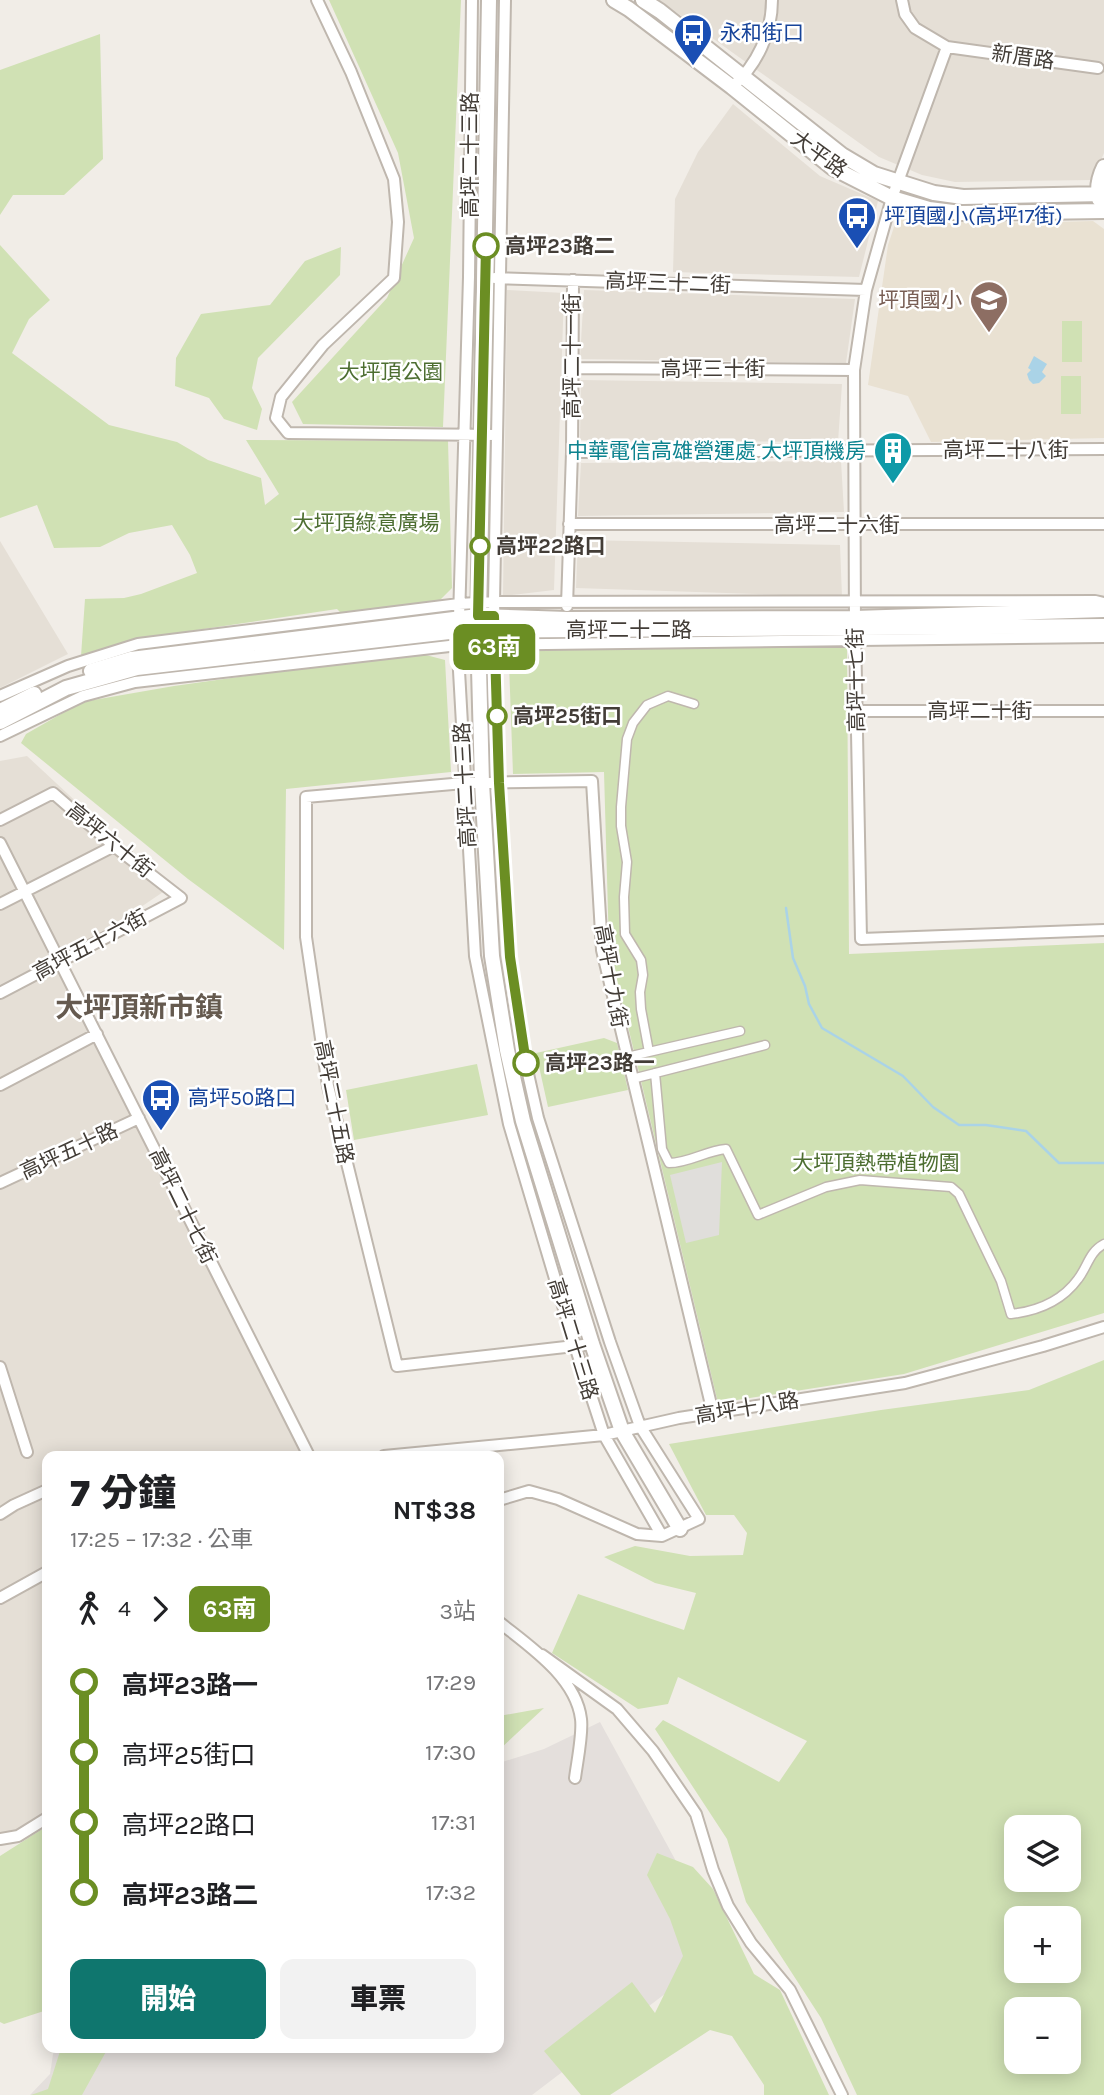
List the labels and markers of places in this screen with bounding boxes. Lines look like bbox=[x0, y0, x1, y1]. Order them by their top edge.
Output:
bus stop icon: 永和街口 bbox=[672, 12, 714, 67]
place label: 永和街口 bbox=[720, 21, 804, 45]
bus stop icon: 坪頂國小(高坪17街) bbox=[836, 195, 878, 250]
place label: 坪頂國小(高坪17街) bbox=[884, 204, 1063, 228]
marker: 高坪23路二 bbox=[473, 233, 499, 259]
place label: 高坪23路二 bbox=[505, 234, 615, 258]
school or university icon: 坪頂國小 bbox=[968, 279, 1010, 334]
place label: 坪頂國小 bbox=[878, 288, 962, 312]
building icon: 中華電信高雄營運處 大坪頂機房 bbox=[872, 430, 914, 485]
place label: 中華電信高雄營運處 大坪頂機房 bbox=[567, 439, 866, 463]
place label: 高坪22路口 bbox=[496, 534, 605, 558]
marker: 高坪22路口 bbox=[470, 536, 490, 556]
place label: 高坪25街口 bbox=[513, 704, 622, 728]
marker: 高坪25街口 bbox=[487, 706, 507, 726]
marker: 高坪23路一 bbox=[513, 1050, 539, 1076]
place label: 高坪23路一 bbox=[545, 1051, 655, 1075]
bus stop icon: 高坪50路口 bbox=[140, 1077, 182, 1132]
place label: 高坪50路口 bbox=[188, 1086, 296, 1110]

